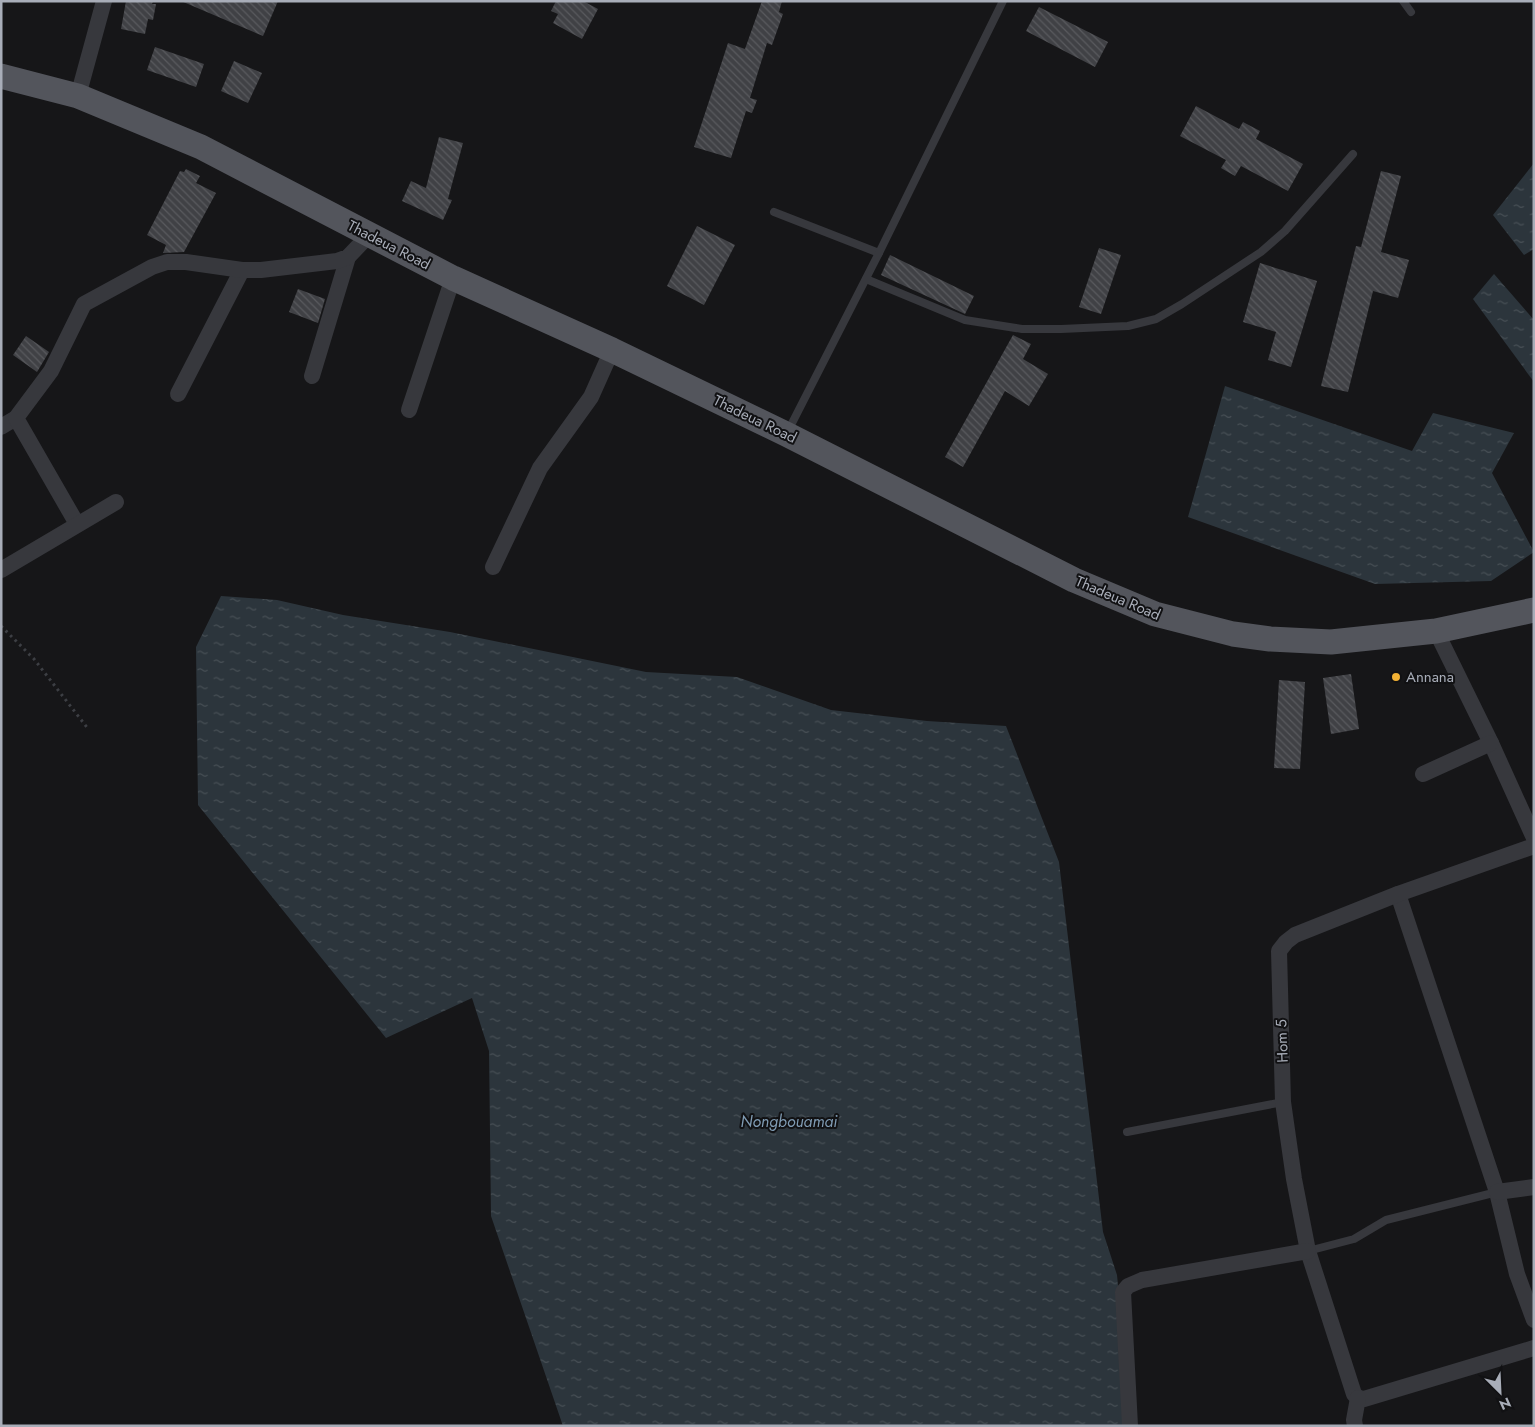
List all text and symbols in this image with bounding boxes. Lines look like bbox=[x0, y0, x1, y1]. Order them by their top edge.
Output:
street label: Thadeua Road bbox=[344, 215, 434, 275]
street label: Thadeua Road bbox=[710, 389, 800, 449]
street label: Thadeua Road bbox=[1072, 570, 1164, 626]
place label: Annana bbox=[1406, 666, 1454, 688]
marker: Annana bbox=[1390, 671, 1402, 683]
street label: Hom 5 bbox=[1270, 1019, 1294, 1063]
water label: Nongbouamai bbox=[741, 1110, 838, 1133]
north arrow bbox=[1475, 1367, 1525, 1417]
text: N bbox=[1496, 1392, 1514, 1415]

